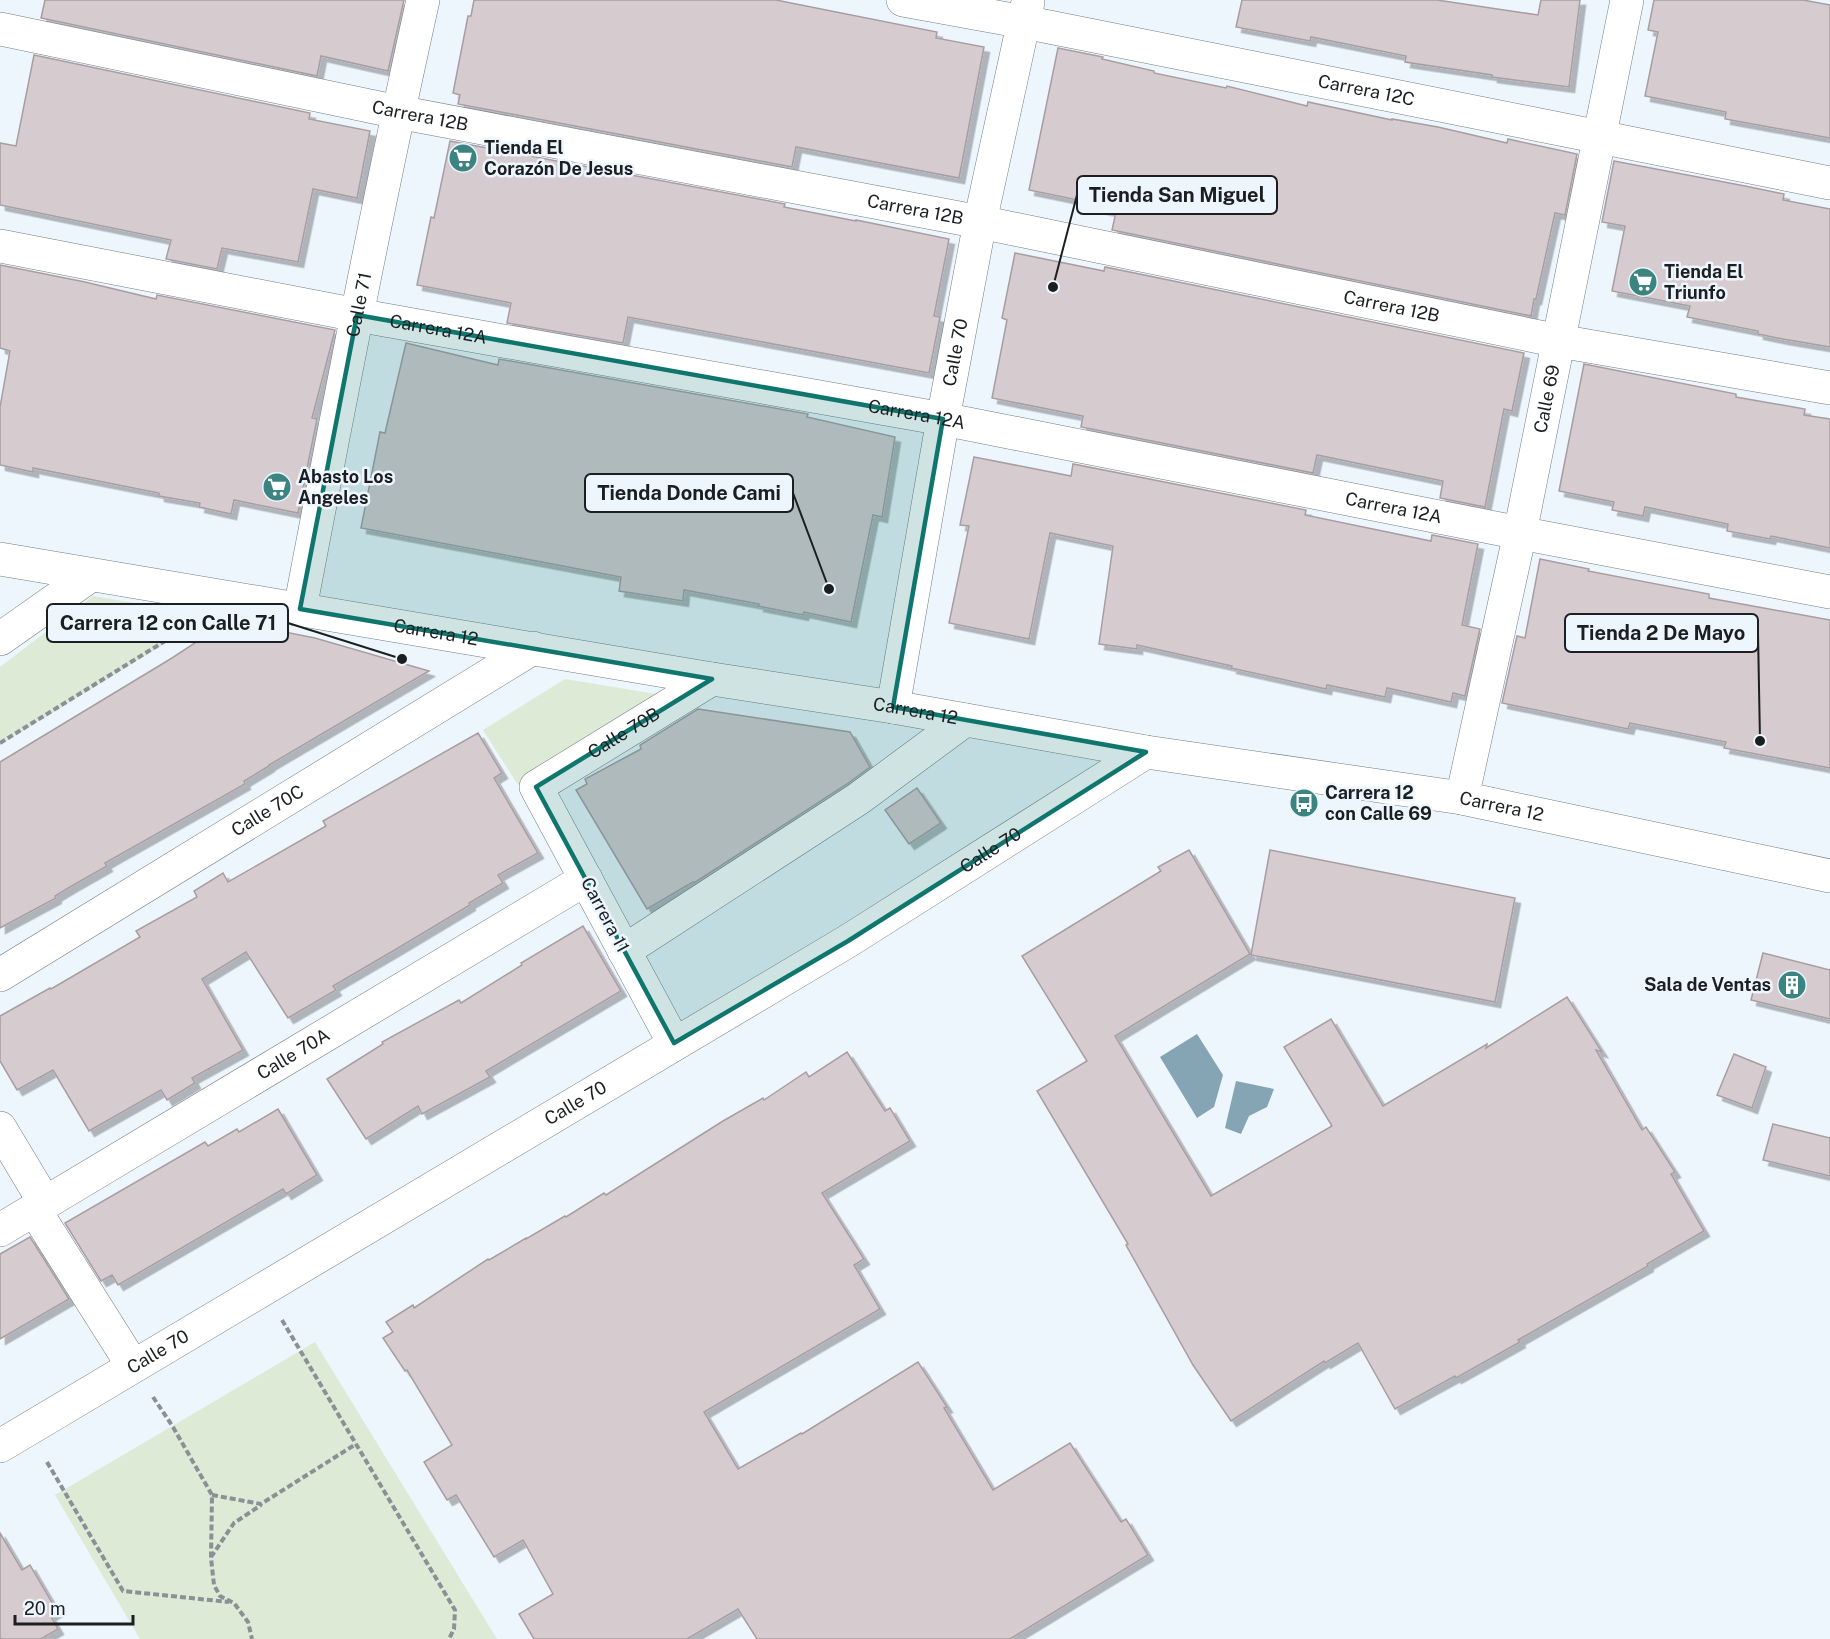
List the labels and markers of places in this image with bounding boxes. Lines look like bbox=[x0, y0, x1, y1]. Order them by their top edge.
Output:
place label: Tienda El Corazón De Jesus bbox=[484, 137, 633, 179]
supermarket icon: Tienda El Corazón De Jesus bbox=[447, 142, 479, 174]
callout: Tienda San Miguel bbox=[1077, 176, 1277, 214]
place label: Tienda El Triunfo bbox=[1664, 261, 1743, 303]
supermarket icon: Tienda El Triunfo bbox=[1627, 266, 1659, 298]
place label: Abasto Los Angeles bbox=[298, 466, 393, 508]
supermarket icon: Abasto Los Angeles bbox=[261, 471, 293, 503]
callout: Tienda Donde Cami bbox=[585, 474, 793, 512]
callout: Carrera 12 con Calle 71 bbox=[47, 604, 288, 642]
callout: Tienda 2 De Mayo bbox=[1565, 614, 1758, 652]
place label: Carrera 12 con Calle 69 bbox=[1325, 782, 1432, 824]
bus stop icon: Carrera 12 con Calle 69 bbox=[1288, 787, 1320, 819]
building icon: Sala de Ventas bbox=[1776, 969, 1808, 1001]
place label: Sala de Ventas bbox=[1644, 974, 1771, 995]

